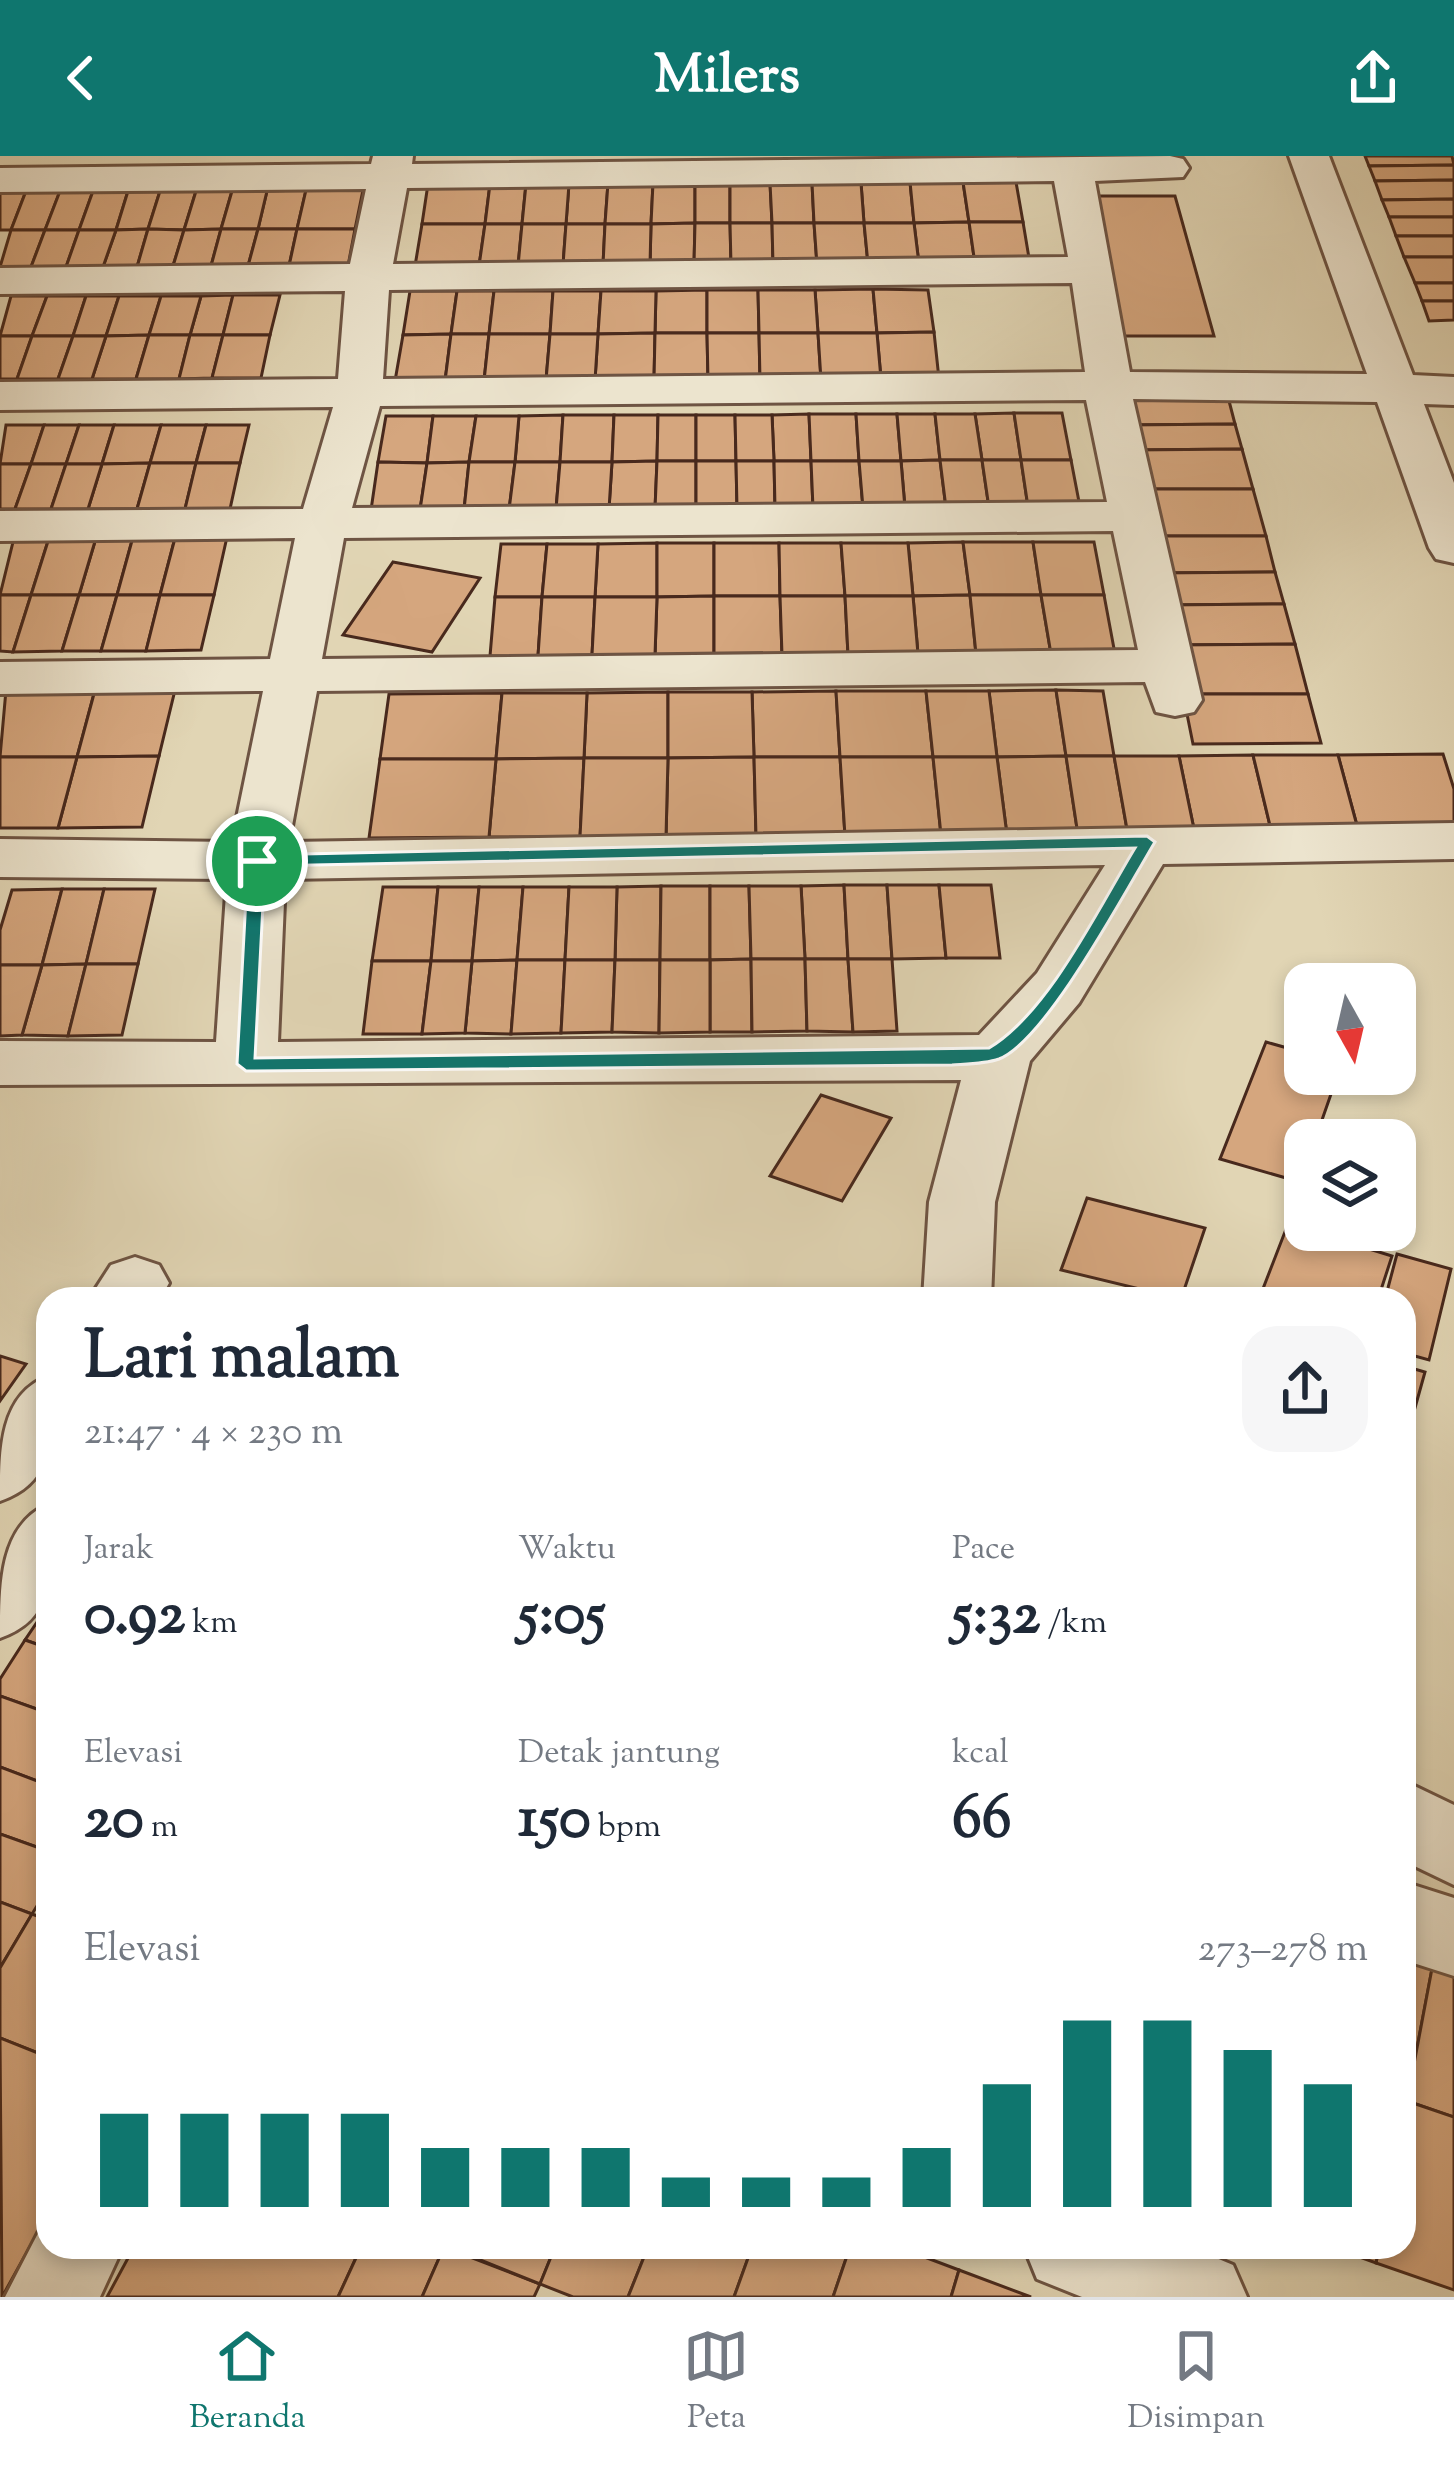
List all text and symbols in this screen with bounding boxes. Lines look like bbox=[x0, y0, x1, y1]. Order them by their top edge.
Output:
text: Milers bbox=[654, 39, 800, 117]
icon: back bbox=[48, 45, 114, 111]
icon: share bbox=[1340, 45, 1406, 111]
pin bbox=[206, 810, 308, 912]
icon: arrive bbox=[224, 828, 290, 894]
north arrow bbox=[1284, 963, 1416, 1095]
map controls bbox=[1284, 963, 1416, 1251]
button: layers bbox=[1284, 1119, 1416, 1251]
text: Lari malam bbox=[84, 1313, 399, 1408]
button: share bbox=[1242, 1326, 1368, 1452]
text: 21:47 · 4 × 230 m bbox=[84, 1406, 343, 1462]
text: Jarak bbox=[84, 1526, 154, 1574]
text: Waktu bbox=[518, 1526, 616, 1574]
text: Pace bbox=[952, 1526, 1015, 1574]
text: 0.92 bbox=[84, 1574, 185, 1661]
text: 5:05 bbox=[518, 1574, 606, 1661]
text: 5:32 bbox=[952, 1574, 1040, 1661]
text: km bbox=[185, 1600, 238, 1648]
text: /km bbox=[1040, 1600, 1107, 1648]
text: Elevasi bbox=[84, 1730, 183, 1778]
text: Detak jantung bbox=[518, 1730, 720, 1778]
text: kcal bbox=[952, 1730, 1009, 1778]
text: 20 bbox=[84, 1778, 144, 1865]
text: 150 bbox=[518, 1778, 591, 1865]
text: 66 bbox=[952, 1778, 1012, 1865]
text: m bbox=[144, 1804, 178, 1852]
text: bpm bbox=[591, 1804, 661, 1852]
text: Elevasi bbox=[84, 1923, 200, 1979]
text: 273–278 m bbox=[1198, 1923, 1368, 1979]
tab: Beranda bbox=[189, 2323, 306, 2443]
tab: Peta bbox=[683, 2323, 749, 2443]
tab: Disimpan bbox=[1127, 2323, 1265, 2443]

